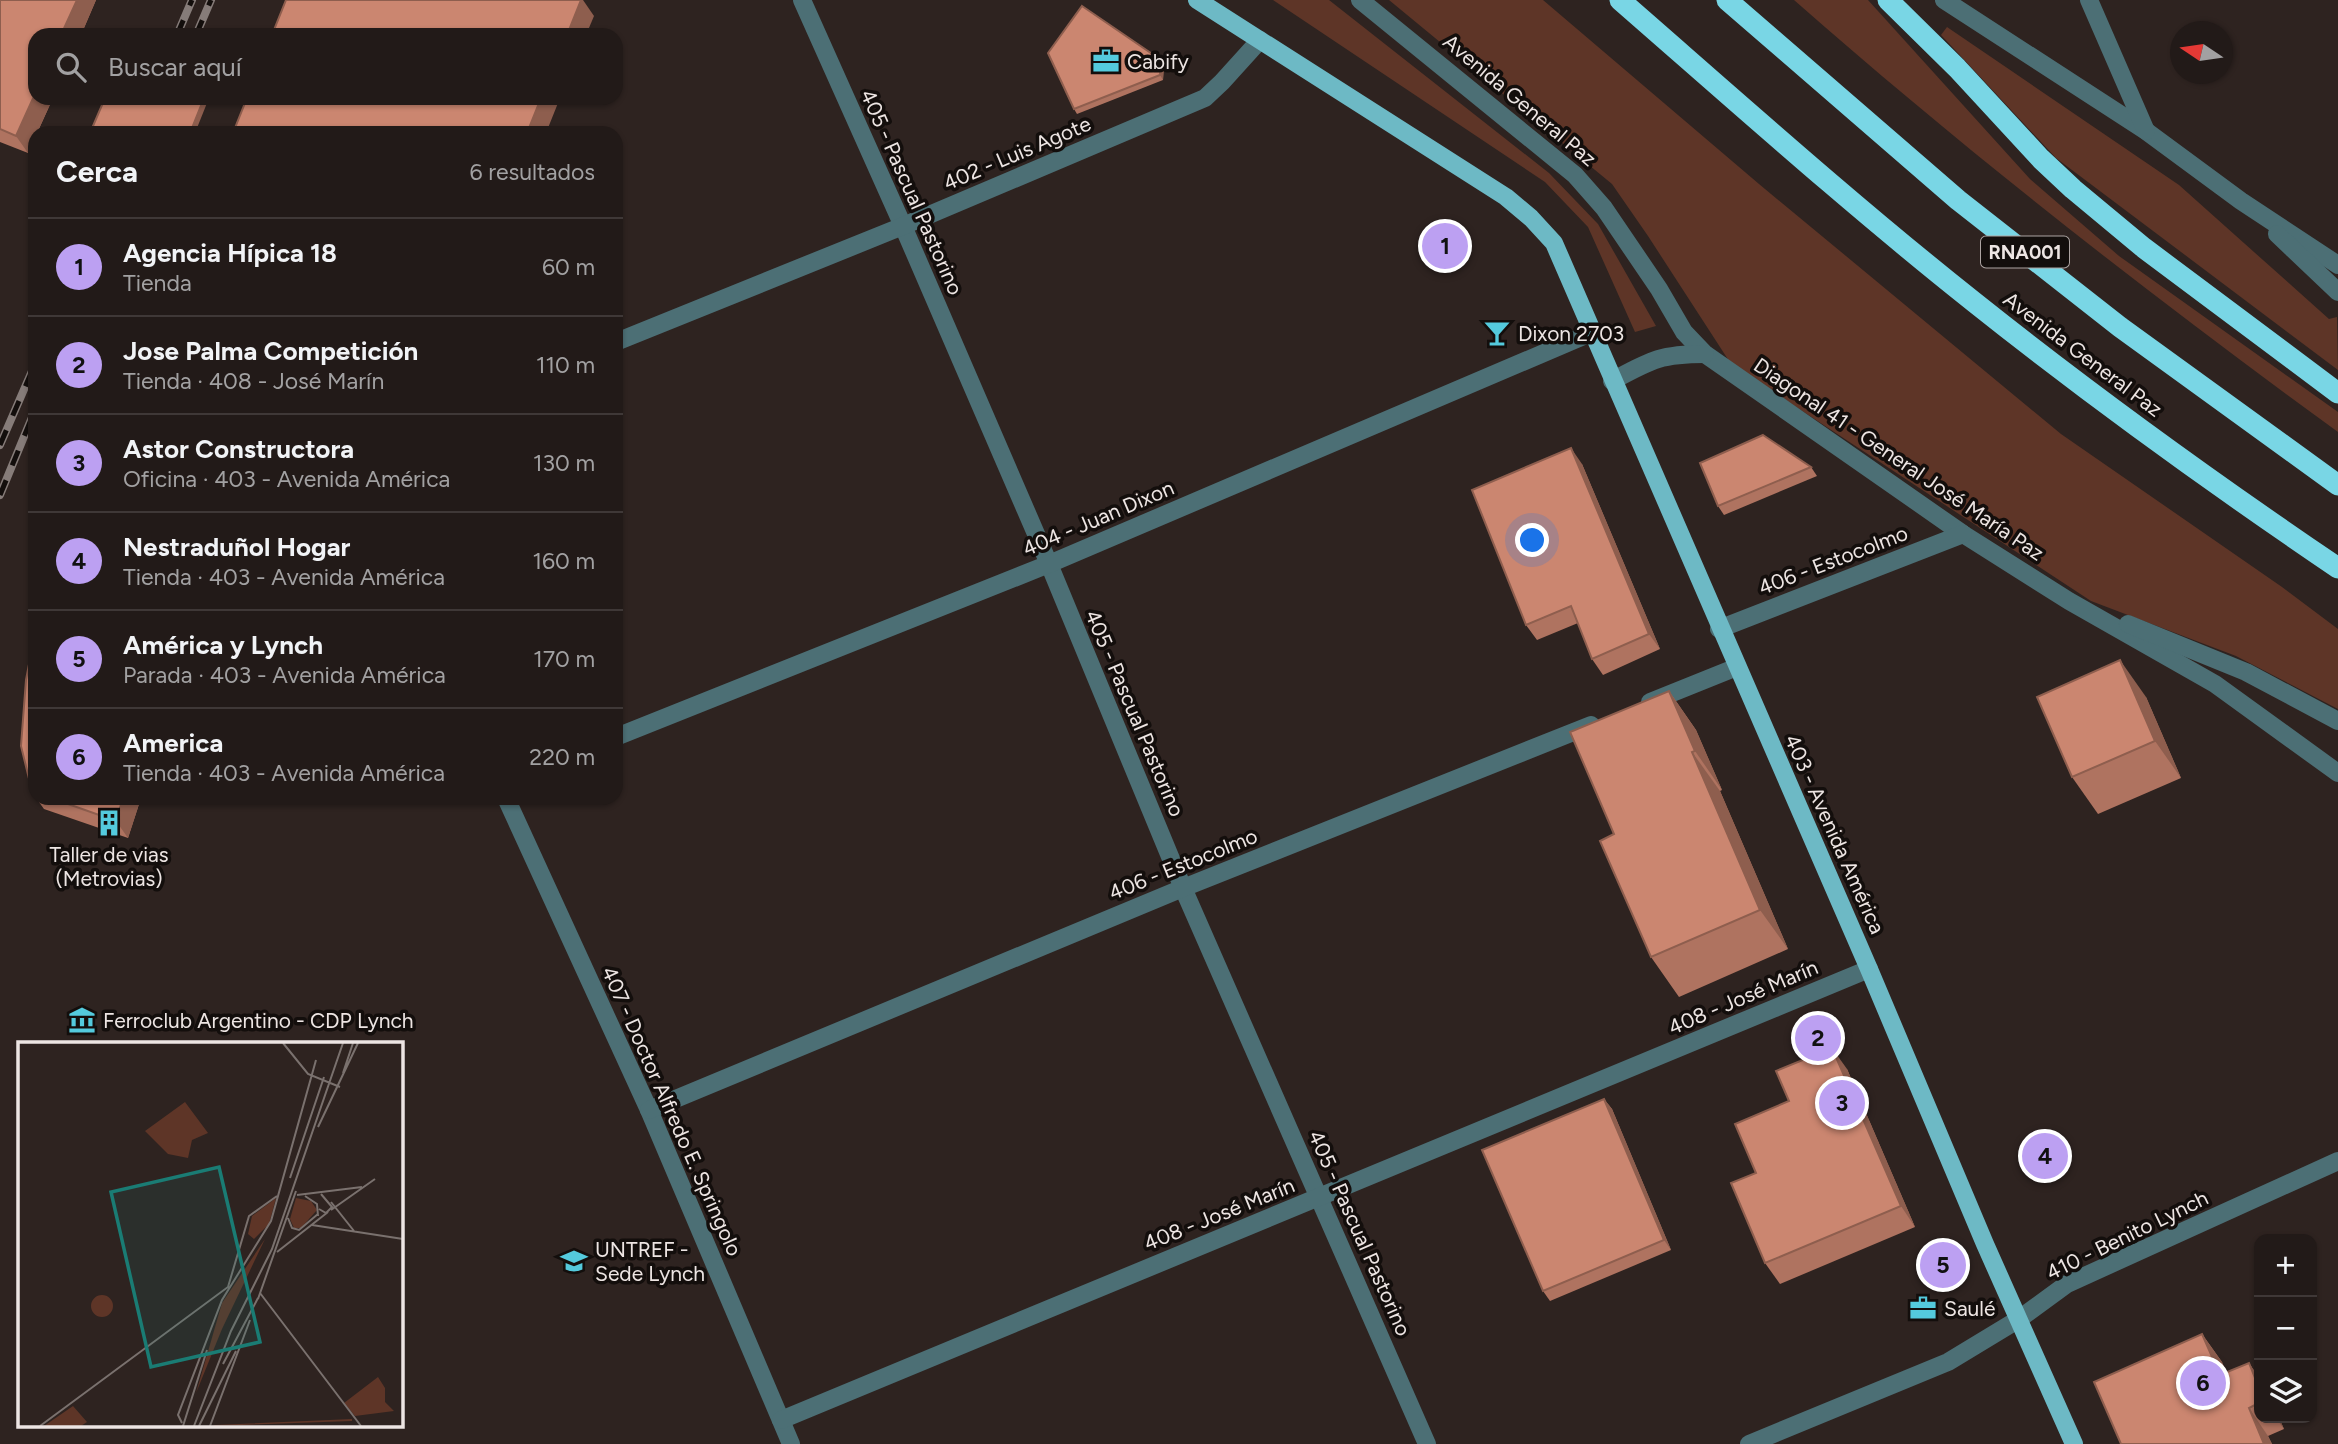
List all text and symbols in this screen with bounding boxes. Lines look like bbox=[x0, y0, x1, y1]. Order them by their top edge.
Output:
north arrow bbox=[2170, 21, 2233, 84]
search box bbox=[28, 28, 623, 105]
street label: Avenida General Paz bbox=[1438, 29, 1602, 171]
office icon: Cabify bbox=[1091, 46, 1121, 76]
icon: search bbox=[52, 48, 90, 86]
place label: Cabify bbox=[1127, 49, 1189, 74]
text: Buscar aquí bbox=[108, 51, 242, 83]
street label: 405 - Pascual Pastorino bbox=[855, 85, 969, 299]
street label: 402 - Luis Agote bbox=[939, 111, 1095, 195]
text: Cerca bbox=[56, 153, 138, 190]
text: 6 resultados bbox=[469, 158, 595, 186]
pin: 1 bbox=[1422, 220, 1468, 272]
road number: RNA001 bbox=[1981, 236, 2069, 268]
text: Agencia Hípica 18 bbox=[123, 237, 337, 269]
text: 1 bbox=[74, 253, 84, 281]
text: 60 m bbox=[542, 253, 595, 281]
text: Tienda bbox=[123, 269, 192, 297]
street label: Avenida General Paz bbox=[1999, 286, 2167, 422]
bar icon: Dixon 2703 bbox=[1482, 318, 1512, 348]
place label: Dixon 2703 bbox=[1518, 321, 1624, 346]
text: Jose Palma Competición bbox=[123, 335, 418, 367]
text: 2 bbox=[72, 351, 86, 379]
text: 110 m bbox=[536, 351, 595, 379]
street label: Diagonal 41 - General José María Paz bbox=[1749, 352, 2049, 566]
text: Tienda · 408 - José Marín bbox=[123, 367, 384, 395]
text: Astor Constructora bbox=[123, 433, 354, 465]
text: 3 bbox=[73, 449, 85, 477]
text: 130 m bbox=[533, 449, 595, 477]
text: Oficina · 403 - Avenida América bbox=[123, 465, 450, 493]
street label: 404 - Juan Dixon bbox=[1019, 475, 1177, 561]
street label: 406 - Estocolmo bbox=[1755, 520, 1911, 600]
your location bbox=[1515, 523, 1549, 557]
text: Nestraduñol Hogar bbox=[123, 531, 350, 563]
text: 4 bbox=[72, 547, 86, 575]
text: 160 m bbox=[532, 547, 595, 575]
text: Tienda · 403 - Avenida América bbox=[123, 563, 445, 591]
street label: 405 - Pascual Pastorino bbox=[1080, 606, 1190, 820]
text: América y Lynch bbox=[123, 629, 323, 661]
text: 5 bbox=[72, 645, 86, 673]
text: 170 m bbox=[533, 645, 595, 673]
text: Parada · 403 - Avenida América bbox=[123, 661, 446, 689]
text: America bbox=[123, 727, 223, 759]
street label: 403 - Avenida América bbox=[1780, 730, 1890, 938]
text: 6 bbox=[72, 743, 86, 771]
text: 220 m bbox=[529, 743, 595, 771]
text: Tienda · 403 - Avenida América bbox=[123, 759, 445, 787]
building icon: Taller de vias (Metrovias) bbox=[94, 808, 124, 838]
street label: 406 - Estocolmo bbox=[1105, 823, 1261, 905]
place label: Taller de vias (Metrovias) bbox=[49, 842, 169, 891]
street label: 408 - José Marín bbox=[1664, 954, 1822, 1040]
street label: 407 - Doctor Alfredo E. Springolo bbox=[597, 962, 747, 1260]
museum icon: Ferroclub Argentino - CDP Lynch bbox=[67, 1005, 97, 1035]
place label: Ferroclub Argentino - CDP Lynch bbox=[103, 1008, 414, 1033]
pin: 2 bbox=[1795, 1012, 1841, 1064]
inset map bbox=[18, 1042, 402, 1426]
pin: 3 bbox=[1819, 1077, 1865, 1129]
street label: 405 - Pascual Pastorino bbox=[1303, 1126, 1417, 1340]
pin: 4 bbox=[2022, 1130, 2068, 1182]
street label: 408 - José Marín bbox=[1140, 1172, 1298, 1256]
street label: 410 - Benito Lynch bbox=[2042, 1185, 2212, 1285]
map controls bbox=[2254, 1234, 2317, 1423]
button: + bbox=[2254, 1234, 2317, 1297]
place label: UNTREF - Sede Lynch bbox=[595, 1237, 705, 1286]
pin: 5 bbox=[1920, 1239, 1966, 1291]
school or university icon: UNTREF - Sede Lynch bbox=[559, 1246, 589, 1276]
office icon: Saulé bbox=[1908, 1293, 1938, 1323]
place label: Saulé bbox=[1944, 1296, 1995, 1321]
button: − bbox=[2254, 1297, 2317, 1360]
pin: 6 bbox=[2180, 1357, 2226, 1409]
button: layers bbox=[2254, 1360, 2317, 1423]

